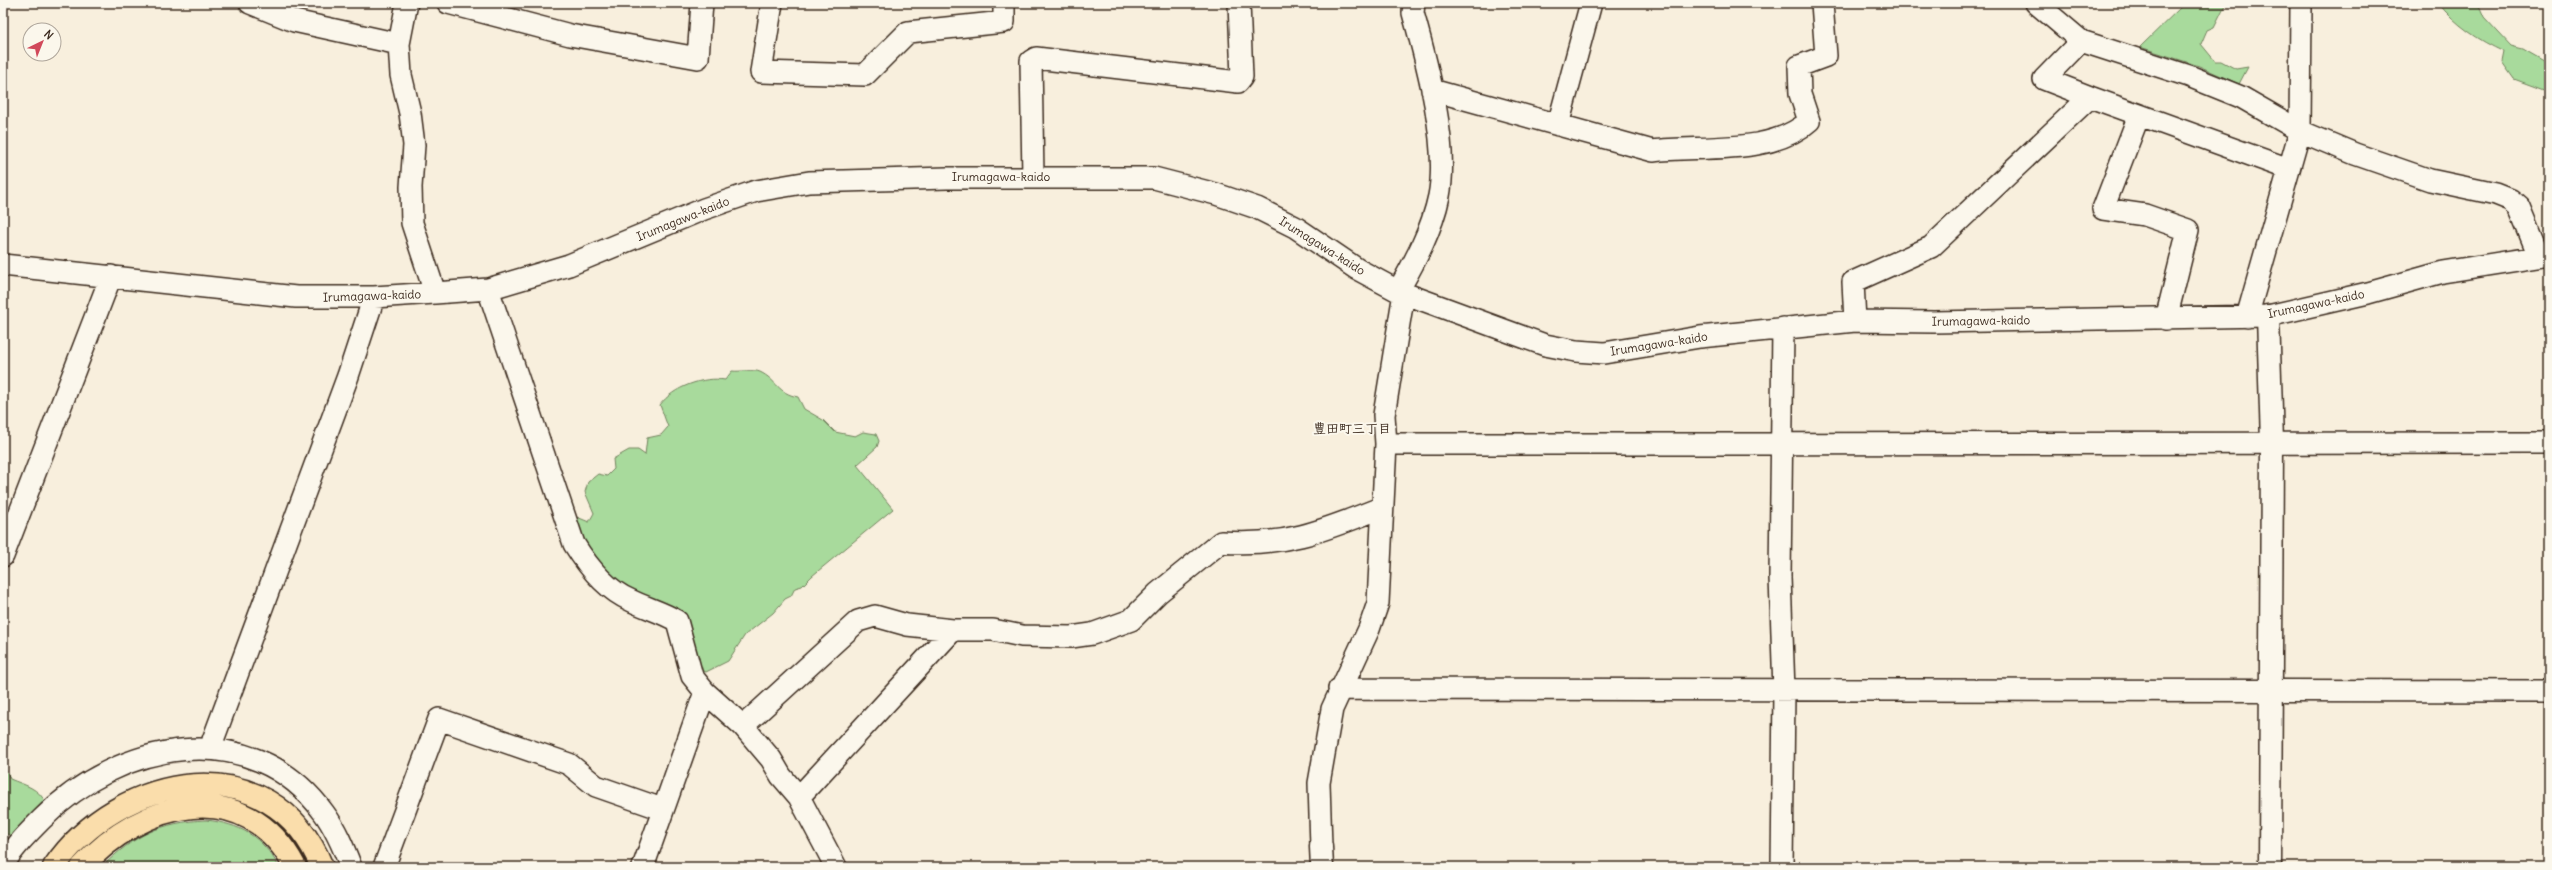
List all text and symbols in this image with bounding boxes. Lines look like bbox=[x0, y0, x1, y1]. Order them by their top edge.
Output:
north arrow bbox=[22, 22, 62, 62]
text: N bbox=[41, 27, 56, 42]
street label: Irumagawa-kaido bbox=[952, 169, 1050, 184]
street label: Irumagawa-kaido bbox=[634, 193, 731, 244]
street label: Irumagawa-kaido bbox=[1277, 213, 1368, 278]
street label: Irumagawa-kaido bbox=[323, 286, 422, 305]
street label: Irumagawa-kaido bbox=[2266, 286, 2366, 321]
street label: Irumagawa-kaido bbox=[1932, 312, 2031, 329]
street label: Irumagawa-kaido bbox=[1609, 328, 1709, 359]
district label: 豊田町三丁目 bbox=[1313, 420, 1391, 437]

